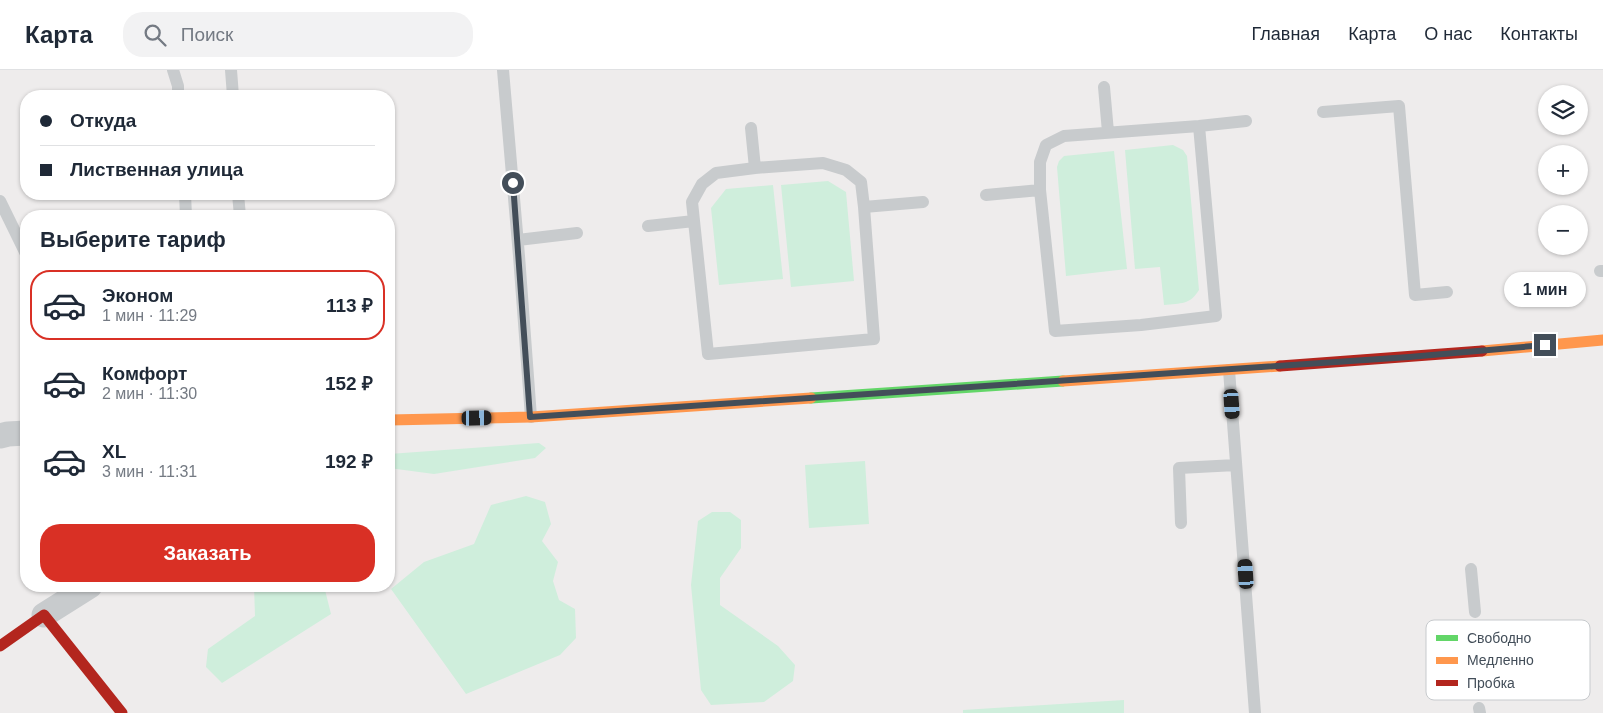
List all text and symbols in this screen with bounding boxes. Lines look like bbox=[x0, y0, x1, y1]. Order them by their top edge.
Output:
search box bbox=[123, 12, 473, 57]
text: Карта bbox=[25, 21, 93, 48]
icon: search bbox=[141, 21, 169, 49]
text: Поиск bbox=[181, 24, 233, 45]
text: Главная bbox=[1252, 24, 1320, 44]
text: Карта bbox=[1348, 24, 1396, 44]
text: О нас bbox=[1424, 24, 1472, 44]
text: Контакты bbox=[1500, 24, 1578, 44]
map controls bbox=[1538, 85, 1588, 255]
button: layers bbox=[1538, 85, 1588, 135]
text: Откуда bbox=[70, 110, 136, 131]
button: + bbox=[1538, 145, 1588, 195]
text: Лиственная улица bbox=[70, 159, 243, 180]
route start bbox=[502, 172, 524, 194]
button: − bbox=[1538, 205, 1588, 255]
text: Выберите тариф bbox=[40, 227, 226, 252]
callout: 1 мин bbox=[1504, 272, 1586, 308]
text: 1 мин bbox=[1523, 281, 1567, 298]
icon: car bbox=[42, 283, 87, 328]
text: Эконом bbox=[102, 285, 173, 306]
text: 113 ₽ bbox=[326, 295, 373, 316]
text: 1 мин · 11:29 bbox=[102, 307, 197, 324]
route end bbox=[1534, 334, 1556, 356]
icon: car bbox=[42, 361, 87, 406]
text: Комфорт bbox=[102, 363, 187, 384]
text: 152 ₽ bbox=[325, 373, 373, 394]
text: 2 мин · 11:30 bbox=[102, 385, 197, 402]
car bbox=[1223, 389, 1240, 419]
car bbox=[461, 410, 492, 426]
icon: car bbox=[42, 439, 87, 484]
text: XL bbox=[102, 441, 126, 462]
text: 192 ₽ bbox=[325, 451, 373, 472]
text: 3 мин · 11:31 bbox=[102, 463, 197, 480]
button: Заказать bbox=[40, 524, 375, 582]
car bbox=[1237, 559, 1254, 589]
legend bbox=[1426, 620, 1590, 700]
text: Свободно bbox=[1467, 630, 1532, 646]
text: Медленно bbox=[1467, 652, 1534, 668]
text: Пробка bbox=[1467, 675, 1515, 691]

